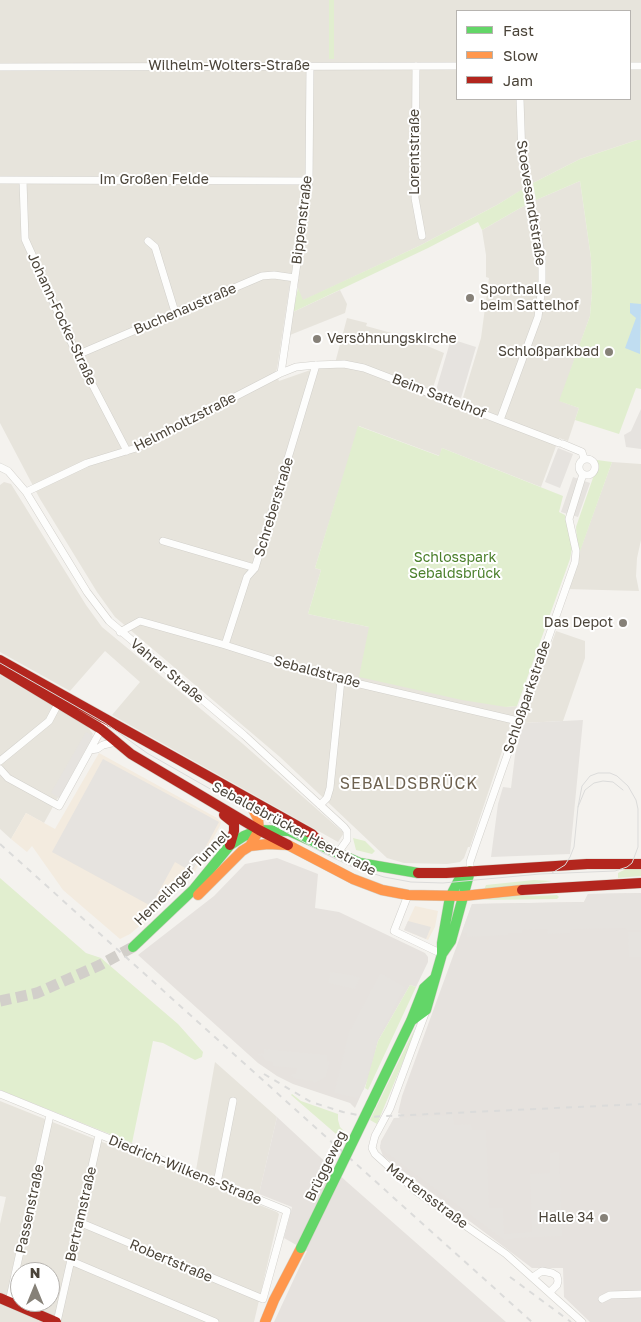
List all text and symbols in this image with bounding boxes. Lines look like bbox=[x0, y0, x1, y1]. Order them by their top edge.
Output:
legend bbox=[456, 10, 631, 100]
text: Fast bbox=[503, 21, 534, 39]
text: Slow bbox=[503, 46, 538, 64]
street label: Wilhelm-Wolters-Straße bbox=[148, 58, 310, 74]
text: Jam bbox=[503, 71, 533, 89]
street label: Lorentstraße bbox=[407, 109, 423, 195]
street label: Stoevesandtstraße bbox=[513, 139, 549, 267]
street label: Im Großen Felde bbox=[99, 172, 209, 188]
street label: Bippenstraße bbox=[288, 175, 316, 265]
street label: Johann-Focke-Straße bbox=[24, 250, 100, 388]
street label: Buchenaustraße bbox=[131, 280, 239, 338]
place label: Sporthalle beim Sattelhof bbox=[480, 282, 579, 314]
marker: Sporthalle beim Sattelhof bbox=[464, 292, 476, 304]
place label: Versöhnungskirche bbox=[327, 331, 457, 347]
marker: Versöhnungskirche bbox=[311, 333, 323, 345]
place label: Schloßparkbad bbox=[498, 344, 599, 360]
marker: Schloßparkbad bbox=[603, 346, 615, 358]
street label: Beim Sattelhof bbox=[390, 370, 488, 422]
street label: Helmholtzstraße bbox=[131, 389, 239, 455]
street label: Schreberstraße bbox=[251, 455, 297, 559]
park label: Schlosspark Sebaldsbrück bbox=[409, 550, 501, 582]
place label: Das Depot bbox=[544, 615, 613, 631]
marker: Das Depot bbox=[617, 617, 629, 629]
street label: Vahrer Straße bbox=[127, 635, 207, 707]
street label: Schloßparkstraße bbox=[500, 638, 554, 756]
street label: Sebaldstraße bbox=[272, 652, 362, 692]
district label: SEBALDSBRÜCK bbox=[338, 774, 480, 794]
street label: Sebaldsbrücker Heerstraße bbox=[209, 778, 379, 880]
street label: Hemelinger Tunnel bbox=[131, 827, 233, 929]
street label: Brüggeweg bbox=[302, 1128, 350, 1204]
street label: Diedrich-Wilkens-Straße bbox=[106, 1132, 264, 1208]
street label: Martensstraße bbox=[383, 1160, 471, 1232]
street label: Passenstraße bbox=[12, 1163, 48, 1255]
street label: Bertramstraße bbox=[62, 1165, 100, 1263]
place label: Halle 34 bbox=[538, 1210, 594, 1226]
marker: Halle 34 bbox=[598, 1212, 610, 1224]
street label: Robertstraße bbox=[127, 1236, 215, 1286]
north arrow bbox=[10, 1262, 60, 1312]
text: N bbox=[30, 1264, 40, 1281]

